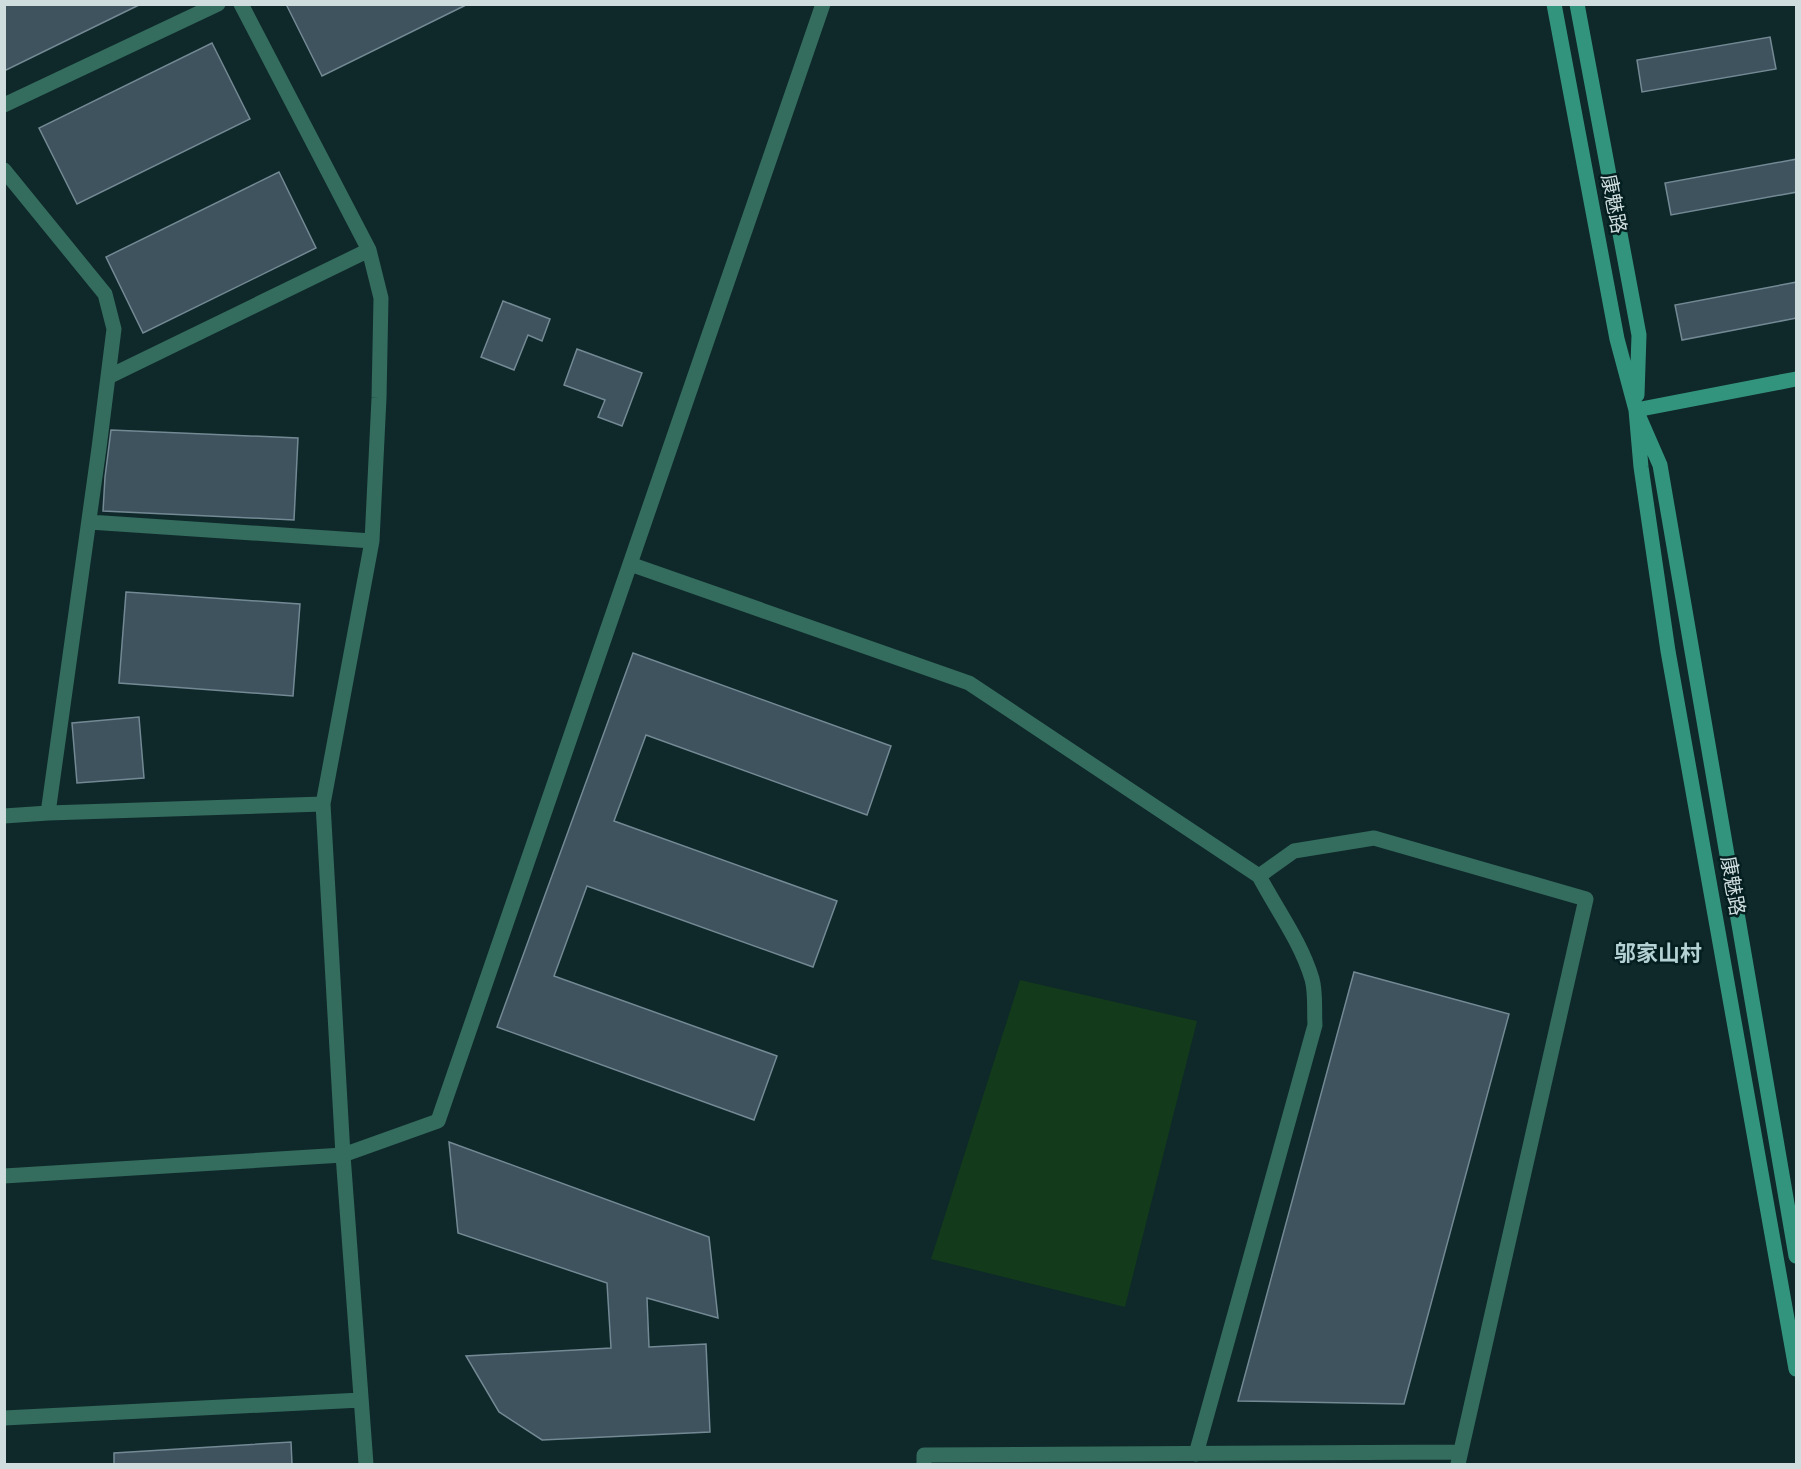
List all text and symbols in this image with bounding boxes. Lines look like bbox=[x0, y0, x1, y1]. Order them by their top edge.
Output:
street label: 康魅路 bbox=[1593, 172, 1633, 236]
street label: 康魅路 bbox=[1712, 854, 1752, 918]
district label: 邬家山村 bbox=[1614, 938, 1702, 971]

